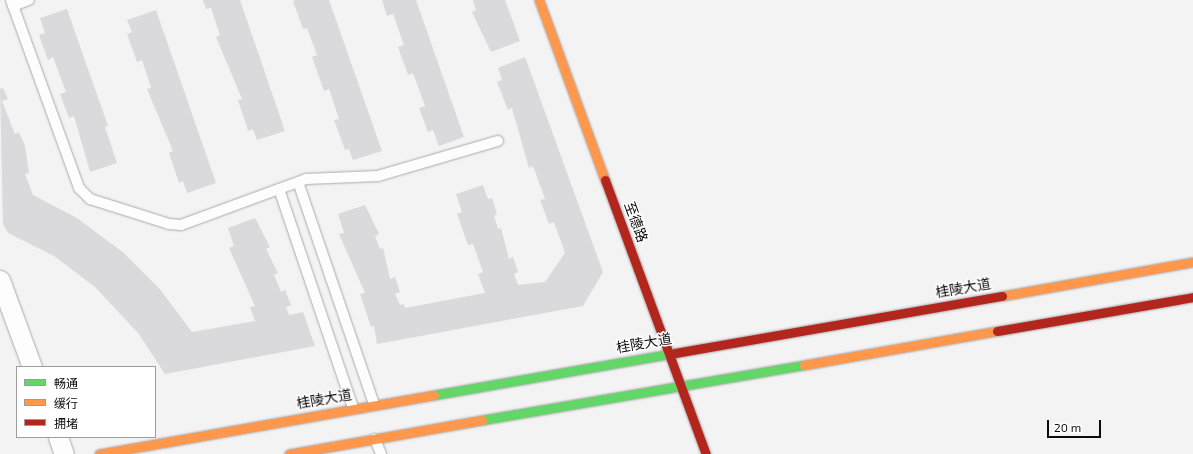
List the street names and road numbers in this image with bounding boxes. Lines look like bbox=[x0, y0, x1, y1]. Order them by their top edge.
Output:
street label: 至德路 bbox=[621, 199, 651, 245]
street label: 桂陵大道 bbox=[934, 275, 992, 301]
street label: 桂陵大道 bbox=[615, 330, 673, 356]
street label: 桂陵大道 bbox=[295, 386, 353, 412]

